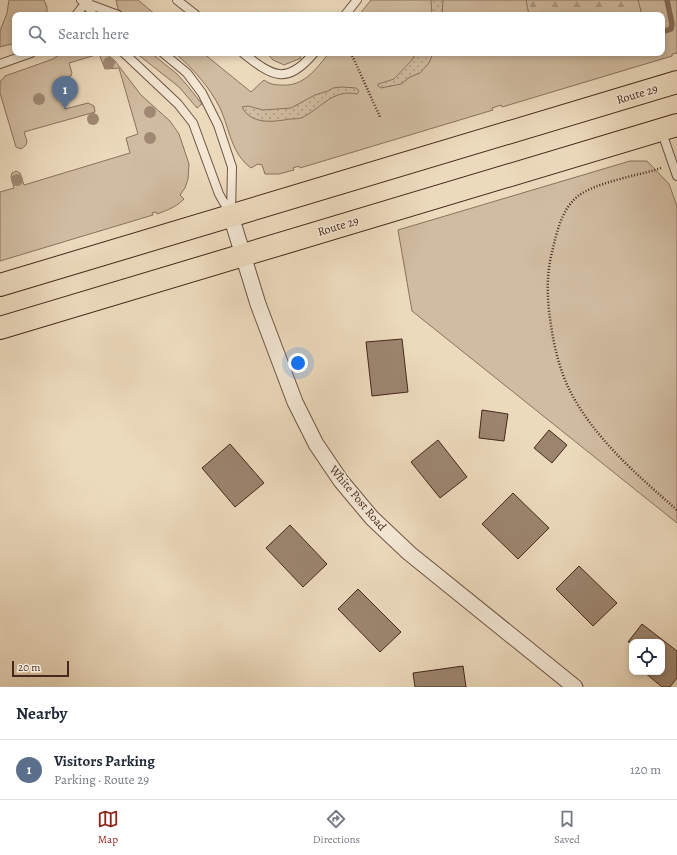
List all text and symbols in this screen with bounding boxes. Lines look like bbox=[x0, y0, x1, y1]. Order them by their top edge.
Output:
search box bbox=[12, 12, 665, 56]
icon: search bbox=[26, 23, 48, 45]
text: Search here bbox=[58, 24, 129, 44]
pin: 1 bbox=[52, 76, 78, 109]
street label: Route 29 bbox=[614, 80, 660, 108]
street label: Route 29 bbox=[315, 212, 361, 240]
your location bbox=[288, 353, 308, 373]
street label: White Post Road bbox=[325, 461, 390, 534]
map controls bbox=[629, 639, 665, 675]
button: locate bbox=[629, 639, 665, 675]
scale bar bbox=[12, 659, 69, 678]
text: 20 m bbox=[18, 660, 40, 675]
text: Nearby bbox=[16, 702, 67, 725]
text: Visitors Parking bbox=[54, 751, 155, 771]
text: 1 bbox=[27, 761, 31, 778]
text: 120 m bbox=[630, 761, 661, 778]
text: Parking · Route 29 bbox=[54, 771, 149, 788]
tab: Map bbox=[97, 808, 119, 847]
tab: Directions bbox=[313, 808, 360, 847]
tab: Saved bbox=[554, 808, 580, 847]

